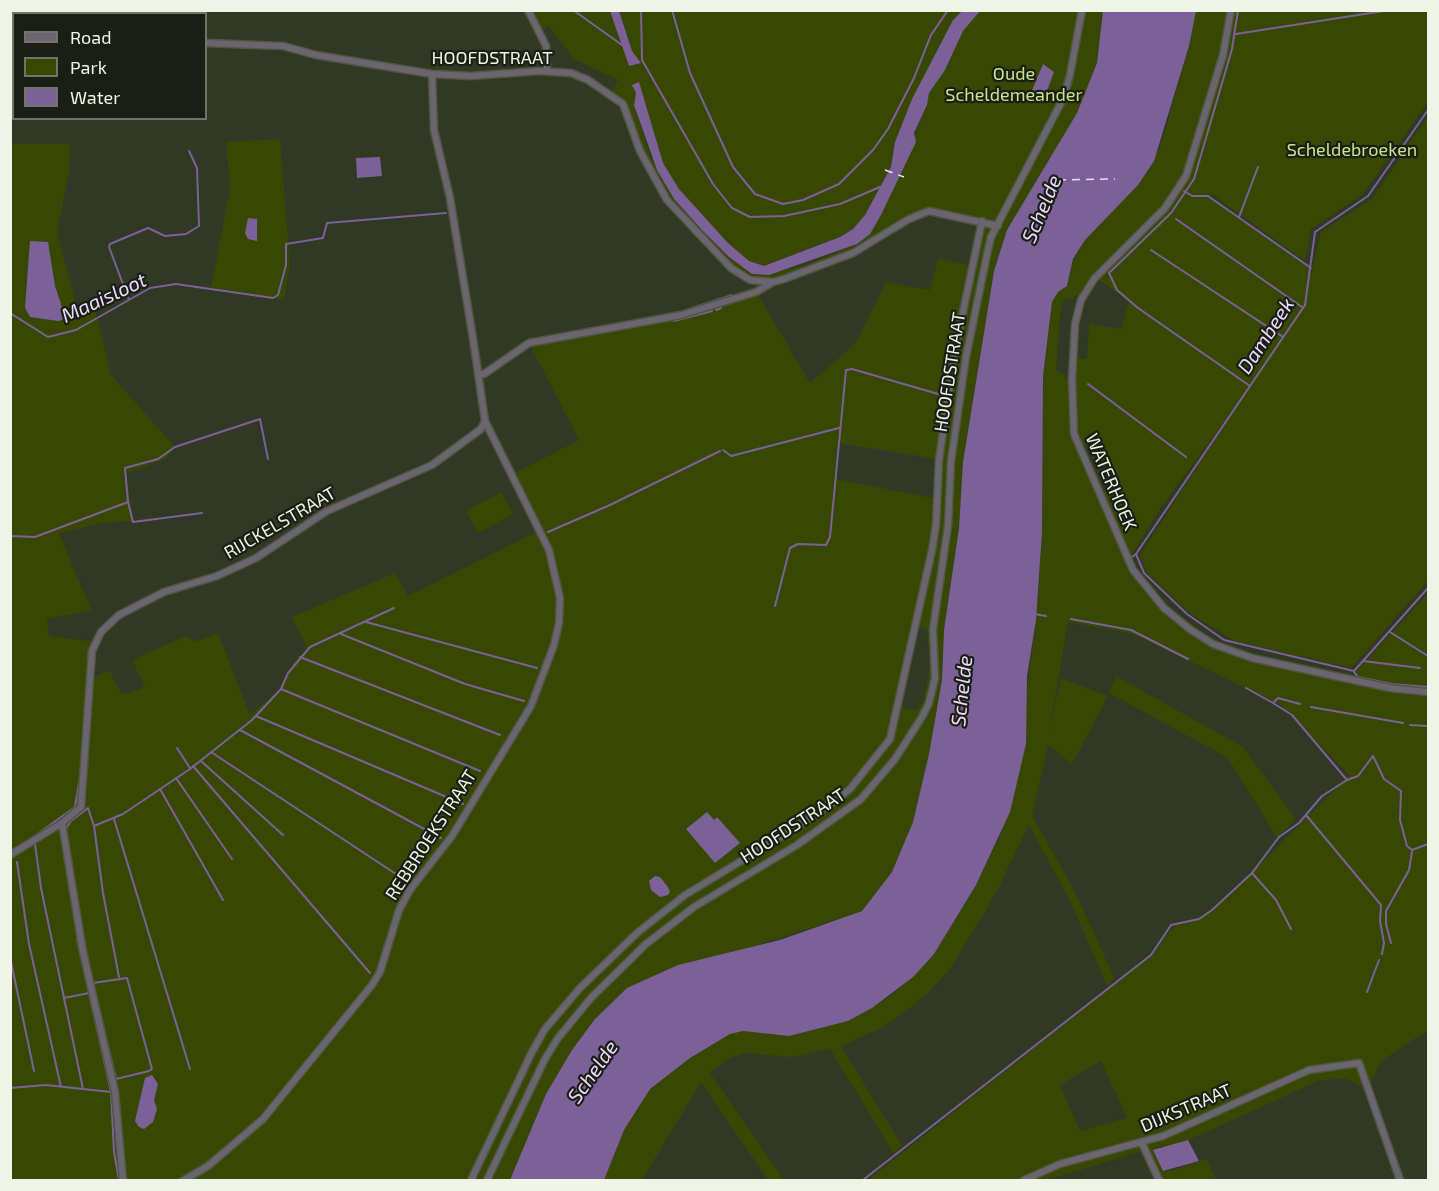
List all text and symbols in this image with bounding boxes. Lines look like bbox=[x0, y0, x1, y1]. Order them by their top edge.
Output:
legend bbox=[12, 12, 207, 120]
text: Road bbox=[70, 26, 111, 48]
street label: HOOFDSTRAAT bbox=[431, 47, 553, 69]
text: Park bbox=[70, 56, 107, 78]
park label: Oude Scheldemeander bbox=[945, 63, 1083, 106]
text: Water bbox=[70, 86, 120, 108]
park label: Scheldebroeken bbox=[1287, 139, 1417, 161]
water label: Schelde bbox=[1017, 172, 1067, 246]
water label: Maaisloot bbox=[58, 268, 150, 328]
water label: Dambeek bbox=[1233, 294, 1299, 378]
street label: HOOFDSTRAAT bbox=[930, 310, 970, 434]
street label: WATERHOEK bbox=[1081, 430, 1141, 534]
street label: RIJCKELSTRAAT bbox=[220, 482, 340, 564]
water label: Schelde bbox=[946, 654, 978, 728]
street label: REBBROEKSTRAAT bbox=[381, 766, 481, 904]
street label: HOOFDSTRAAT bbox=[736, 784, 850, 868]
water label: Schelde bbox=[563, 1036, 623, 1108]
street label: DIJKSTRAAT bbox=[1137, 1079, 1235, 1137]

